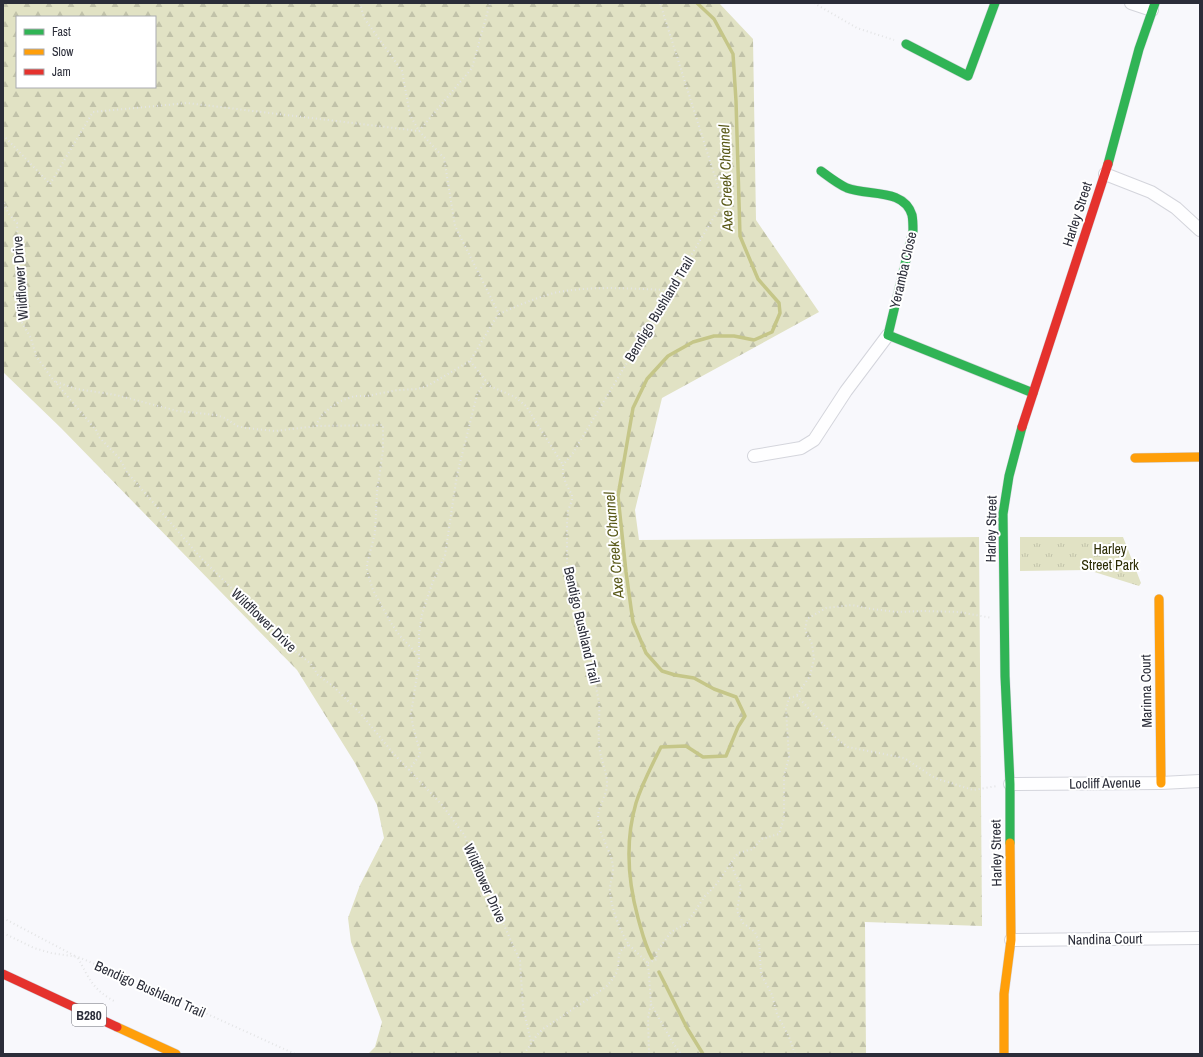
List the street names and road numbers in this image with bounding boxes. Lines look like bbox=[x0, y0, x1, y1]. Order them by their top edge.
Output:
street label: Harley Street bbox=[1058, 179, 1096, 249]
street label: Yeramba Close bbox=[885, 230, 921, 310]
street label: Wildflower Drive bbox=[8, 235, 32, 321]
street label: Bendigo Bushland Trail bbox=[621, 253, 697, 365]
street label: Harley Street bbox=[981, 495, 1001, 563]
street label: Bendigo Bushland Trail bbox=[560, 565, 604, 685]
street label: Wildflower Drive bbox=[227, 584, 301, 656]
street label: Marinna Court bbox=[1136, 654, 1156, 728]
street label: Locliff Avenue bbox=[1069, 773, 1141, 793]
street label: Harley Street bbox=[986, 819, 1006, 887]
street label: Wildflower Drive bbox=[460, 841, 510, 925]
street label: Nandina Court bbox=[1068, 929, 1142, 949]
street label: Bendigo Bushland Trail bbox=[92, 957, 208, 1021]
road number: B280 bbox=[72, 1004, 106, 1026]

